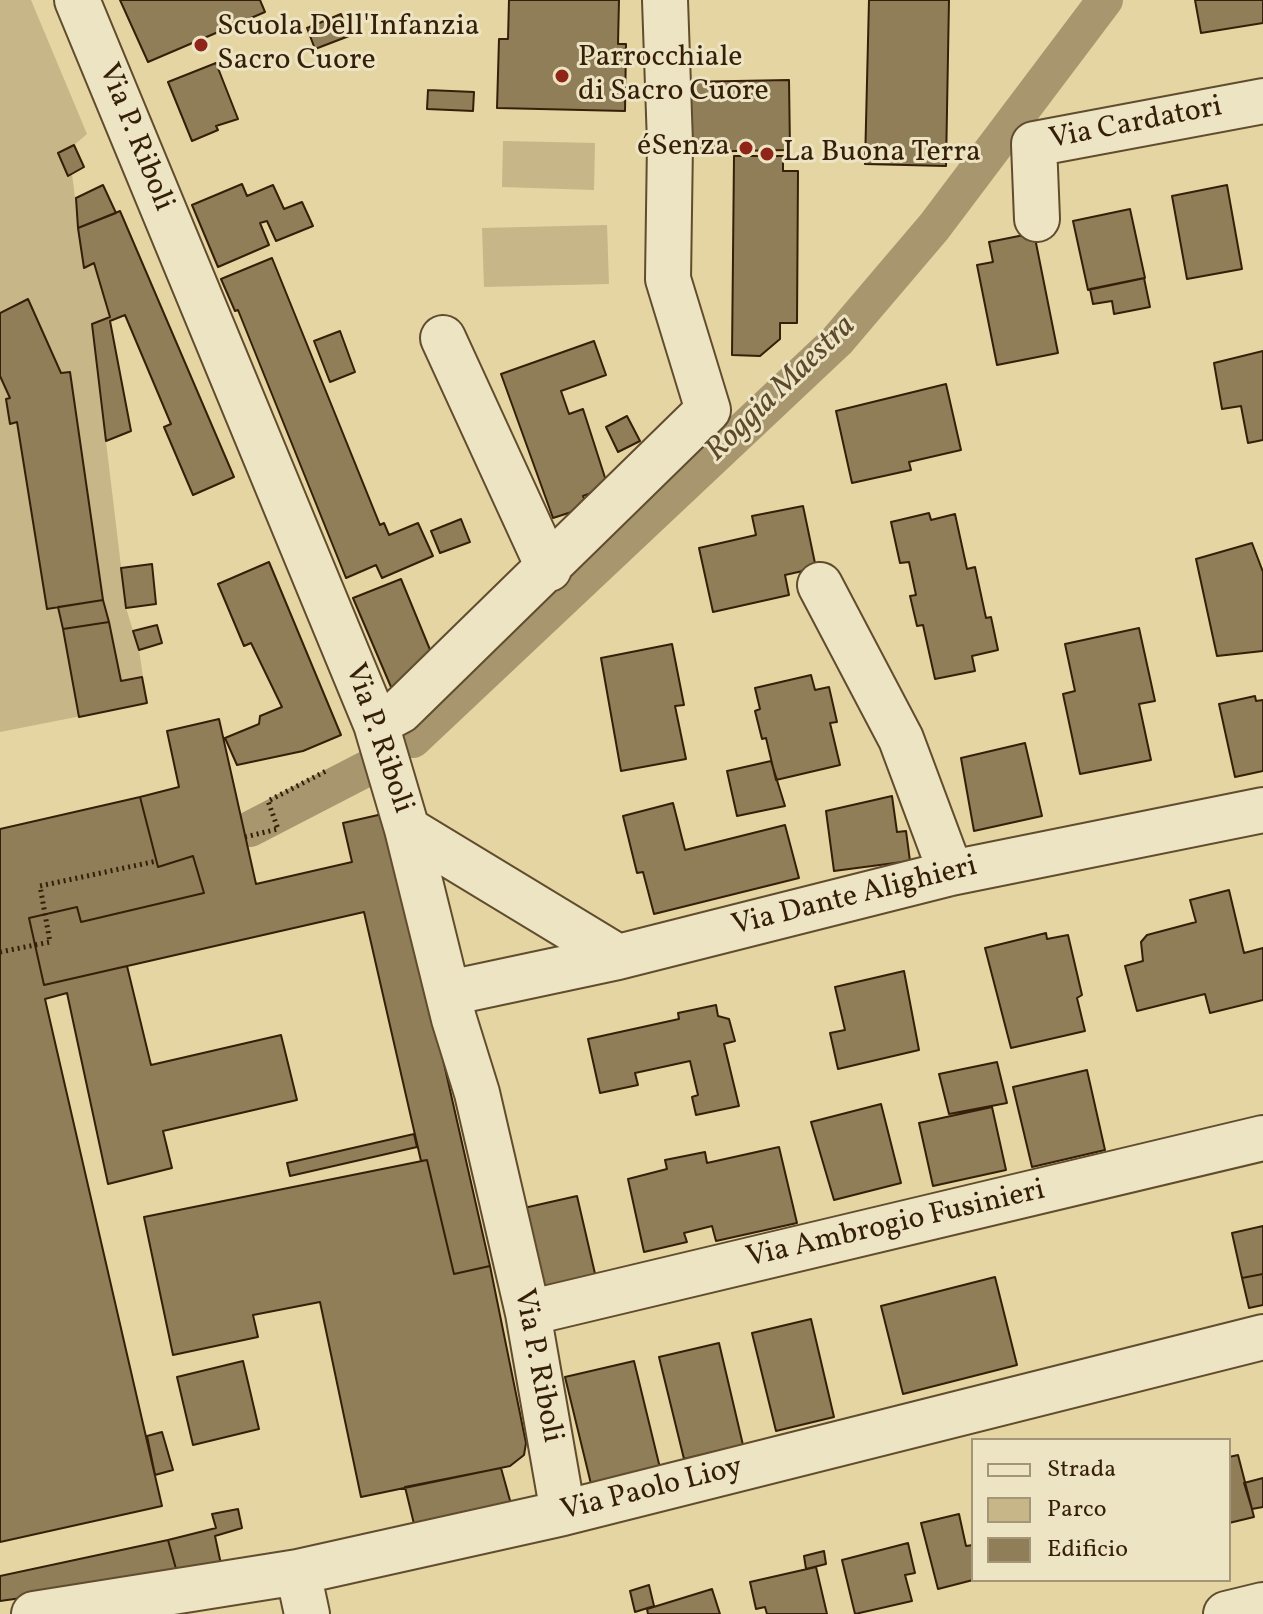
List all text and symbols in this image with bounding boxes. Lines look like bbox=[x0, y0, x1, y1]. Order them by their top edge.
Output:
place label: Scuola Dell'Infanzia Sacro Cuore bbox=[217, 10, 480, 80]
marker: Scuola Dell'Infanzia Sacro Cuore bbox=[192, 36, 210, 54]
place label: Parrocchiale di Sacro Cuore bbox=[578, 41, 769, 112]
street label: Via P. Riboli bbox=[88, 59, 180, 217]
marker: Parrocchiale di Sacro Cuore bbox=[553, 67, 571, 85]
street label: Via Cardatori bbox=[1047, 91, 1225, 159]
place label: éSenza bbox=[637, 130, 730, 166]
place label: La Buona Terra bbox=[783, 136, 981, 172]
marker: éSenza bbox=[737, 139, 755, 157]
marker: La Buona Terra bbox=[758, 145, 776, 163]
water label: Roggia Maestra bbox=[699, 309, 865, 471]
street label: Via P. Riboli bbox=[335, 659, 419, 819]
street label: Via Dante Alighieri bbox=[729, 850, 981, 946]
street label: Via Ambrogio Fusinieri bbox=[743, 1174, 1049, 1278]
street label: Via P. Riboli bbox=[503, 1286, 569, 1446]
legend bbox=[971, 1438, 1231, 1582]
street label: Via Paolo Lioy bbox=[558, 1451, 746, 1531]
text: Strada bbox=[1047, 1453, 1116, 1487]
text: Parco bbox=[1047, 1493, 1106, 1527]
text: Edificio bbox=[1047, 1533, 1128, 1567]

